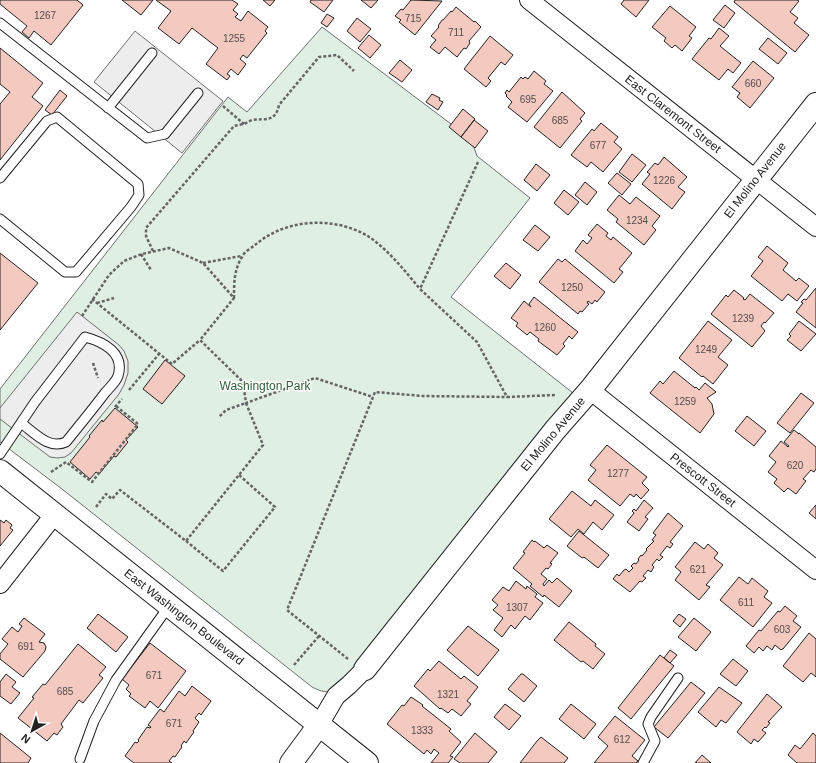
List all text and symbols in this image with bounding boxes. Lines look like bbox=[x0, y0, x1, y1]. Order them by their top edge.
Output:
house number: 1267 bbox=[34, 10, 57, 21]
house number: 715 bbox=[405, 13, 422, 24]
house number: 711 bbox=[448, 27, 464, 38]
house number: 1255 bbox=[223, 33, 246, 44]
street label: East Claremont Street bbox=[622, 72, 724, 156]
house number: 660 bbox=[745, 78, 762, 89]
house number: 695 bbox=[520, 94, 537, 105]
house number: 685 bbox=[552, 115, 569, 126]
street label: El Molino Avenue bbox=[721, 139, 789, 221]
house number: 677 bbox=[590, 140, 607, 151]
house number: 1226 bbox=[653, 175, 676, 186]
house number: 1234 bbox=[626, 215, 649, 226]
house number: 1250 bbox=[561, 282, 584, 293]
house number: 1239 bbox=[732, 313, 755, 324]
house number: 1260 bbox=[534, 322, 557, 333]
house number: 1249 bbox=[695, 344, 718, 355]
park label: Washington Park bbox=[220, 379, 311, 393]
street label: El Molino Avenue bbox=[518, 394, 588, 474]
house number: 1259 bbox=[674, 396, 697, 407]
street label: Prescott Street bbox=[667, 450, 739, 510]
house number: 620 bbox=[787, 460, 804, 471]
house number: 1277 bbox=[607, 468, 630, 479]
house number: 621 bbox=[690, 564, 707, 575]
street label: East Washington Boulevard bbox=[122, 566, 246, 668]
house number: 611 bbox=[738, 597, 754, 608]
house number: 1307 bbox=[506, 602, 529, 613]
house number: 603 bbox=[774, 624, 791, 635]
house number: 691 bbox=[18, 641, 35, 652]
house number: 671 bbox=[146, 670, 163, 681]
house number: 685 bbox=[57, 686, 74, 697]
house number: 1321 bbox=[437, 689, 460, 700]
north arrow bbox=[12, 711, 52, 751]
house number: 671 bbox=[166, 718, 183, 729]
house number: 1333 bbox=[411, 725, 434, 736]
text: N bbox=[19, 732, 33, 746]
house number: 612 bbox=[614, 734, 631, 745]

